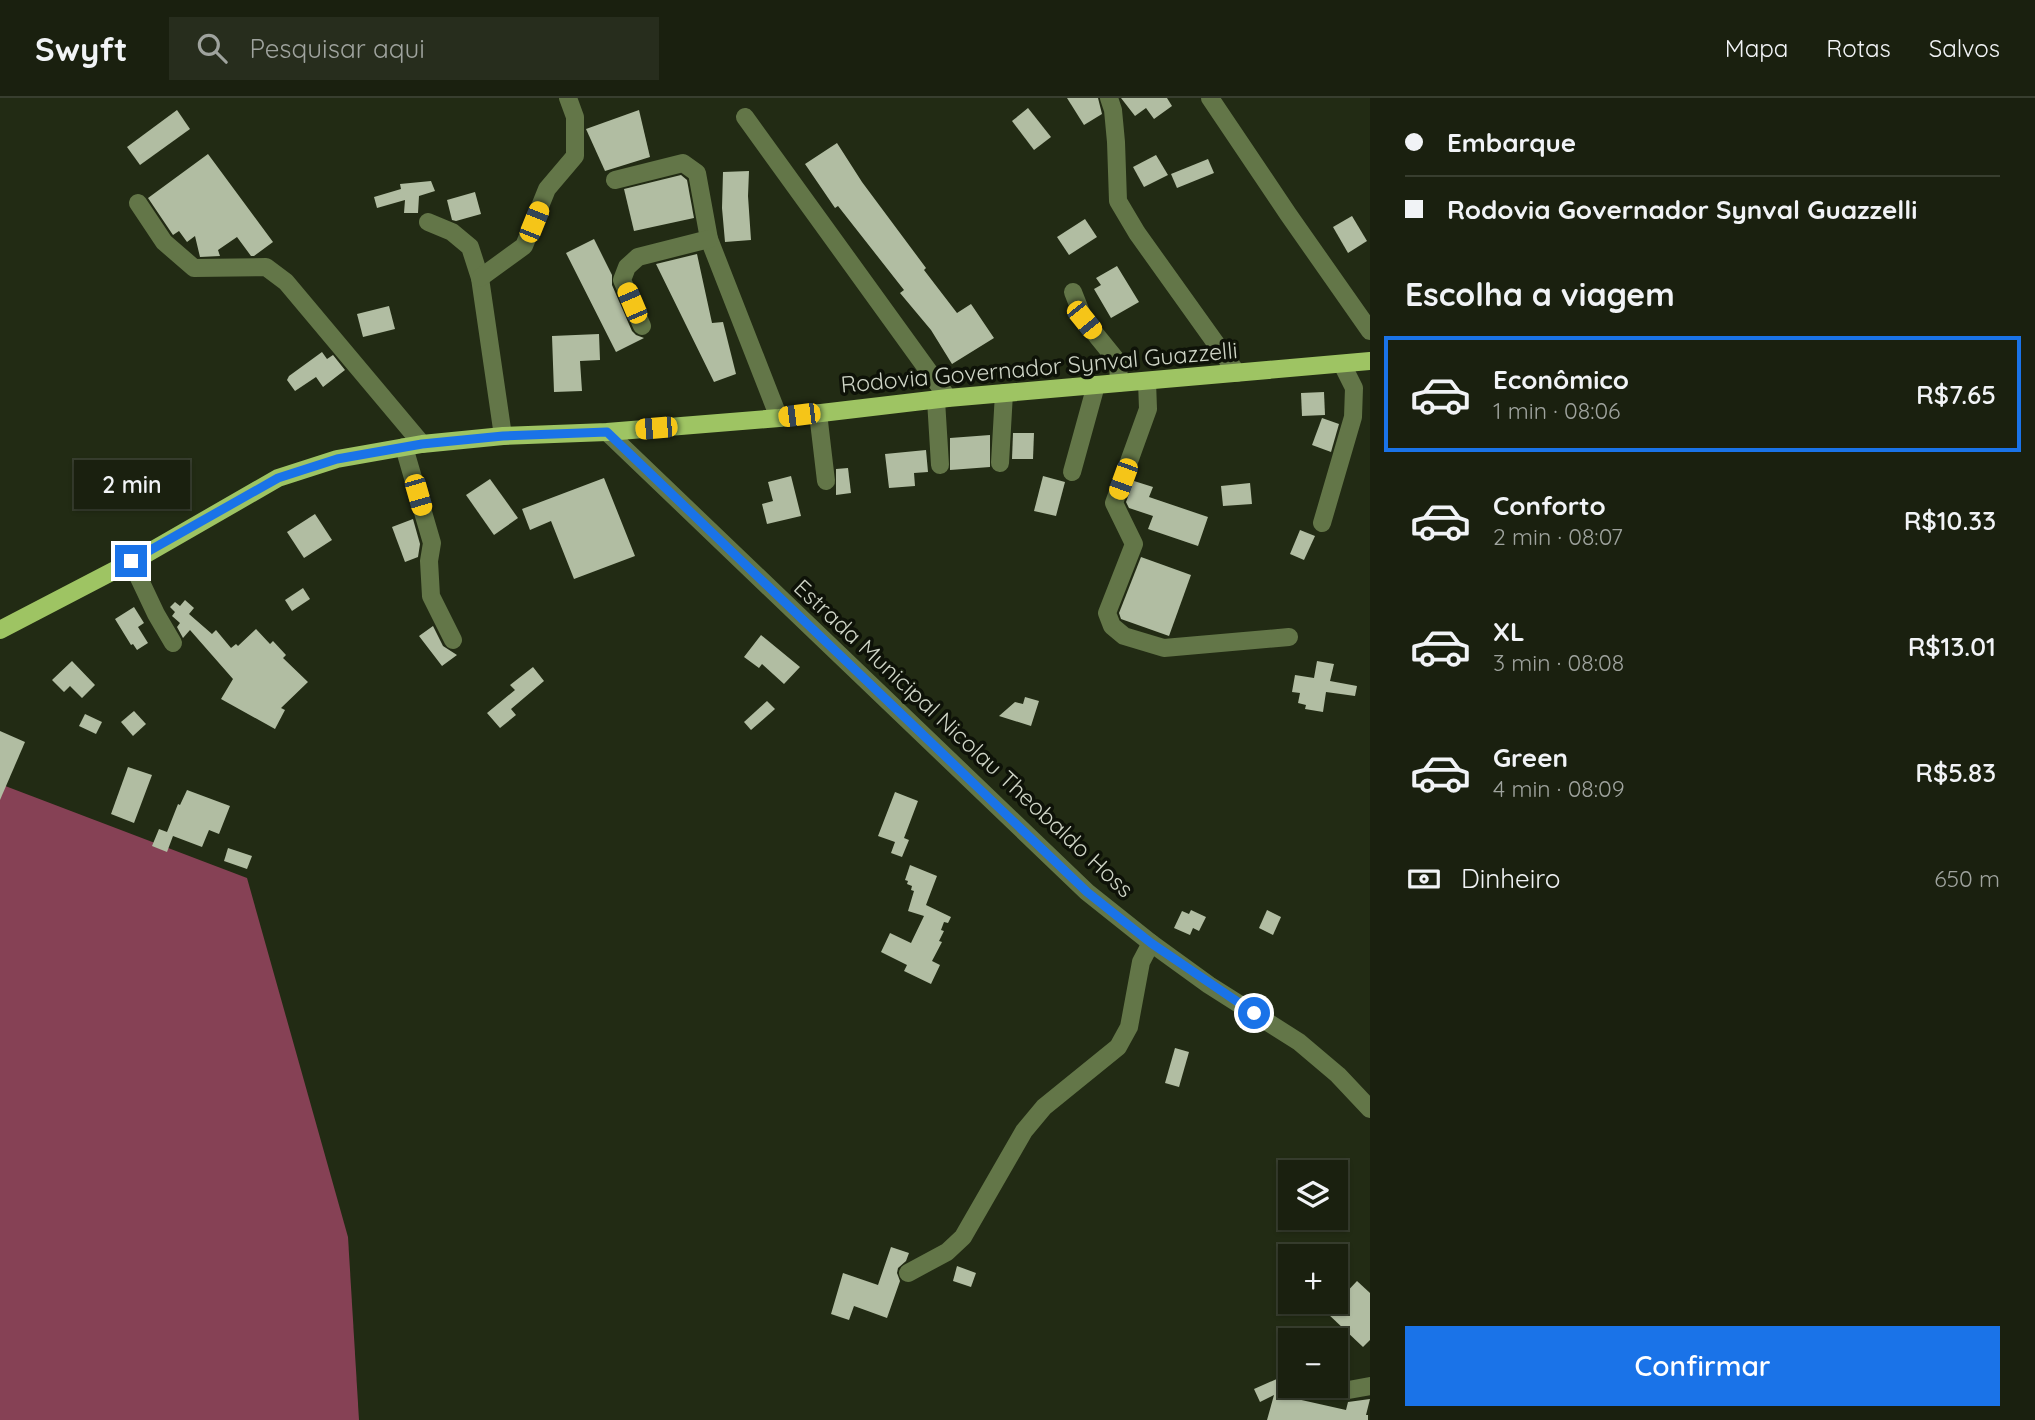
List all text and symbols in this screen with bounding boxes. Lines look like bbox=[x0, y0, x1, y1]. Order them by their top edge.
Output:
search box bbox=[169, 17, 659, 80]
text: Swyft bbox=[35, 28, 127, 69]
icon: search bbox=[193, 29, 231, 67]
text: Pesquisar aqui bbox=[249, 32, 425, 65]
text: Mapa bbox=[1725, 33, 1788, 63]
text: Rotas bbox=[1826, 33, 1891, 63]
text: Salvos bbox=[1929, 33, 2000, 63]
text: Embarque bbox=[1447, 126, 1576, 159]
text: Rodovia Governador Synval Guazzelli bbox=[1447, 193, 1917, 226]
car bbox=[517, 199, 552, 245]
text: Escolha a viagem bbox=[1405, 274, 1675, 314]
car bbox=[615, 280, 650, 326]
car bbox=[1063, 297, 1106, 343]
street label: Rodovia Governador Synval Guazzelli bbox=[839, 335, 1239, 399]
icon: car bbox=[1409, 363, 1472, 426]
text: Econômico bbox=[1493, 363, 1629, 396]
text: R$7.65 bbox=[1916, 378, 1996, 411]
text: 1 min · 08:06 bbox=[1493, 396, 1621, 425]
car bbox=[777, 402, 822, 428]
car bbox=[635, 416, 678, 440]
car bbox=[1106, 456, 1141, 502]
callout: 2 min bbox=[73, 460, 189, 508]
text: 2 min bbox=[102, 470, 162, 499]
car bbox=[403, 472, 434, 518]
icon: car bbox=[1409, 489, 1472, 552]
text: Conforto bbox=[1493, 489, 1606, 522]
text: R$10.33 bbox=[1904, 504, 1996, 537]
text: 2 min · 08:07 bbox=[1493, 522, 1623, 551]
route end bbox=[115, 545, 147, 577]
street label: Estrada Municipal Nicolau Theobaldo Hoss bbox=[788, 573, 1140, 903]
icon: car bbox=[1409, 615, 1472, 678]
text: XL bbox=[1493, 615, 1525, 648]
text: R$13.01 bbox=[1908, 630, 1996, 663]
text: 3 min · 08:08 bbox=[1493, 648, 1624, 677]
icon: car bbox=[1409, 741, 1472, 804]
text: Green bbox=[1493, 741, 1568, 774]
text: R$5.83 bbox=[1915, 756, 1996, 789]
text: 4 min · 08:09 bbox=[1493, 774, 1625, 803]
icon: cash bbox=[1405, 860, 1443, 898]
text: Dinheiro bbox=[1461, 862, 1560, 895]
text: 650 m bbox=[1934, 864, 2000, 893]
route start bbox=[1238, 997, 1270, 1029]
map controls bbox=[1278, 1160, 1348, 1398]
button: layers bbox=[1278, 1160, 1348, 1230]
button: + bbox=[1278, 1244, 1348, 1314]
button: Confirmar bbox=[1405, 1326, 2000, 1406]
button: − bbox=[1278, 1328, 1348, 1398]

